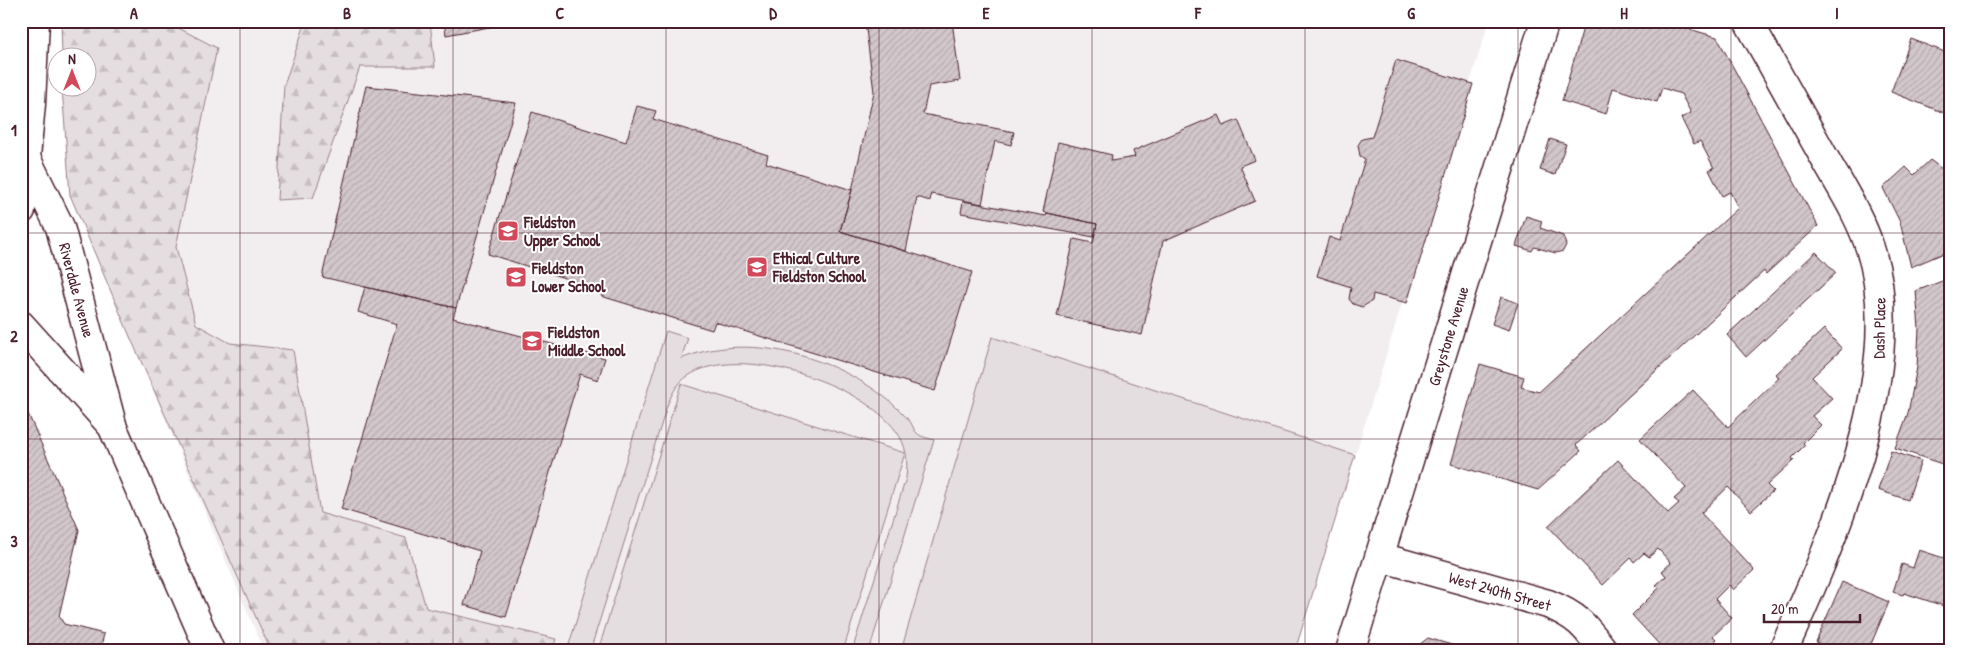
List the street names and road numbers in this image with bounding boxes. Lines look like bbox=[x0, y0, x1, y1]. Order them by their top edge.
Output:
street label: Riverdale Avenue bbox=[54, 240, 100, 340]
street label: Greystone Avenue bbox=[1422, 283, 1474, 388]
street label: Dash Place bbox=[1867, 297, 1891, 359]
street label: West 240th Street bbox=[1446, 566, 1554, 616]

